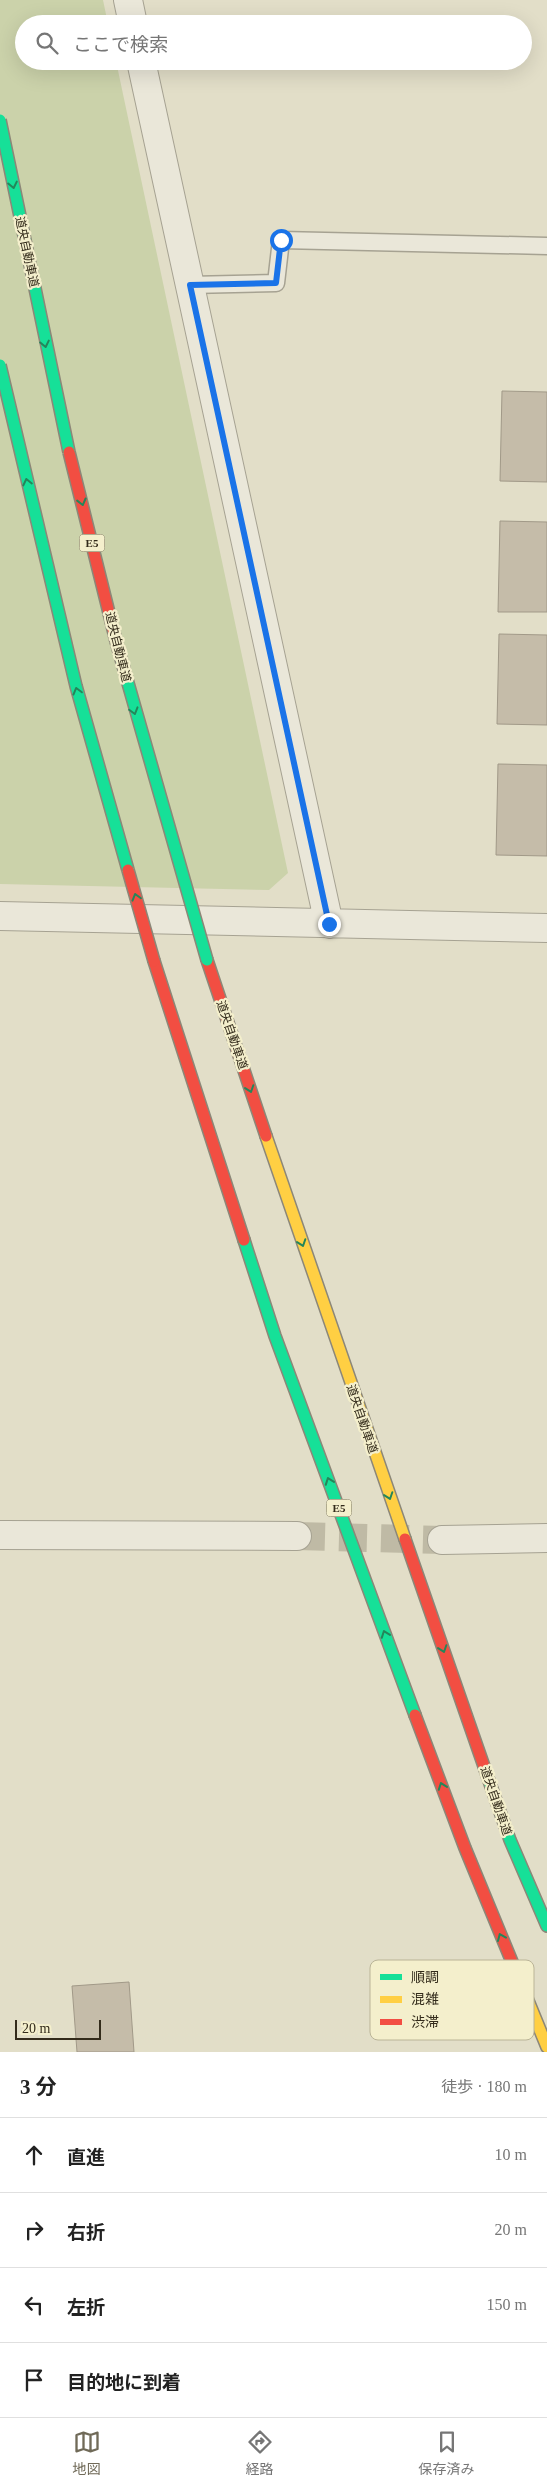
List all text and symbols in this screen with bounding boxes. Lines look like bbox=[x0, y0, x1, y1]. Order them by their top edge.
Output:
search box bbox=[15, 15, 532, 70]
icon: search bbox=[33, 29, 61, 57]
text: ここで検索 bbox=[73, 34, 168, 55]
one-way arrow bbox=[7, 180, 18, 189]
street label: 道央自動車道 bbox=[13, 215, 41, 289]
route start bbox=[270, 229, 293, 252]
one-way arrow bbox=[40, 339, 50, 348]
one-way arrow bbox=[22, 477, 33, 486]
one-way arrow bbox=[76, 498, 87, 507]
road number: E5 bbox=[80, 534, 104, 552]
street label: 道央自動車道 bbox=[102, 610, 134, 684]
one-way arrow bbox=[72, 686, 83, 695]
one-way arrow bbox=[129, 706, 139, 714]
one-way arrow bbox=[131, 893, 142, 902]
route end bbox=[318, 913, 341, 936]
street label: 道央自動車道 bbox=[214, 999, 250, 1071]
one-way arrow bbox=[244, 1085, 254, 1093]
one-way arrow bbox=[296, 1239, 306, 1247]
street label: 道央自動車道 bbox=[344, 1383, 380, 1455]
one-way arrow bbox=[325, 1477, 335, 1486]
one-way arrow bbox=[384, 1491, 394, 1500]
road number: E5 bbox=[326, 1500, 352, 1516]
one-way arrow bbox=[381, 1630, 391, 1638]
one-way arrow bbox=[437, 1645, 447, 1653]
street label: 道央自動車道 bbox=[478, 1765, 514, 1837]
one-way arrow bbox=[438, 1782, 448, 1791]
one-way arrow bbox=[497, 1933, 508, 1942]
legend bbox=[370, 1960, 534, 2040]
text: 順調 bbox=[411, 1970, 439, 1985]
text: 混雑 bbox=[411, 1991, 439, 2007]
text: 渋滞 bbox=[411, 2015, 439, 2030]
scale bar bbox=[15, 2017, 101, 2040]
text: 20 m bbox=[22, 2021, 50, 2036]
text: 3 分 bbox=[20, 2075, 57, 2099]
text: 徒歩 · 180 m bbox=[441, 2078, 527, 2095]
icon: ahead bbox=[20, 2141, 48, 2169]
text: 10 m bbox=[495, 2146, 527, 2163]
text: 直進 bbox=[67, 2147, 105, 2168]
icon: right bbox=[20, 2216, 48, 2244]
text: 20 m bbox=[495, 2221, 527, 2238]
text: 右折 bbox=[67, 2222, 105, 2243]
icon: left bbox=[20, 2291, 48, 2319]
text: 150 m bbox=[487, 2296, 527, 2313]
text: 左折 bbox=[67, 2297, 105, 2318]
icon: arrive bbox=[20, 2366, 48, 2394]
text: 目的地に到着 bbox=[67, 2372, 181, 2393]
tab: 地図 bbox=[73, 2428, 101, 2478]
tab: 経路 bbox=[246, 2428, 274, 2478]
tab: 保存済み bbox=[419, 2428, 475, 2478]

